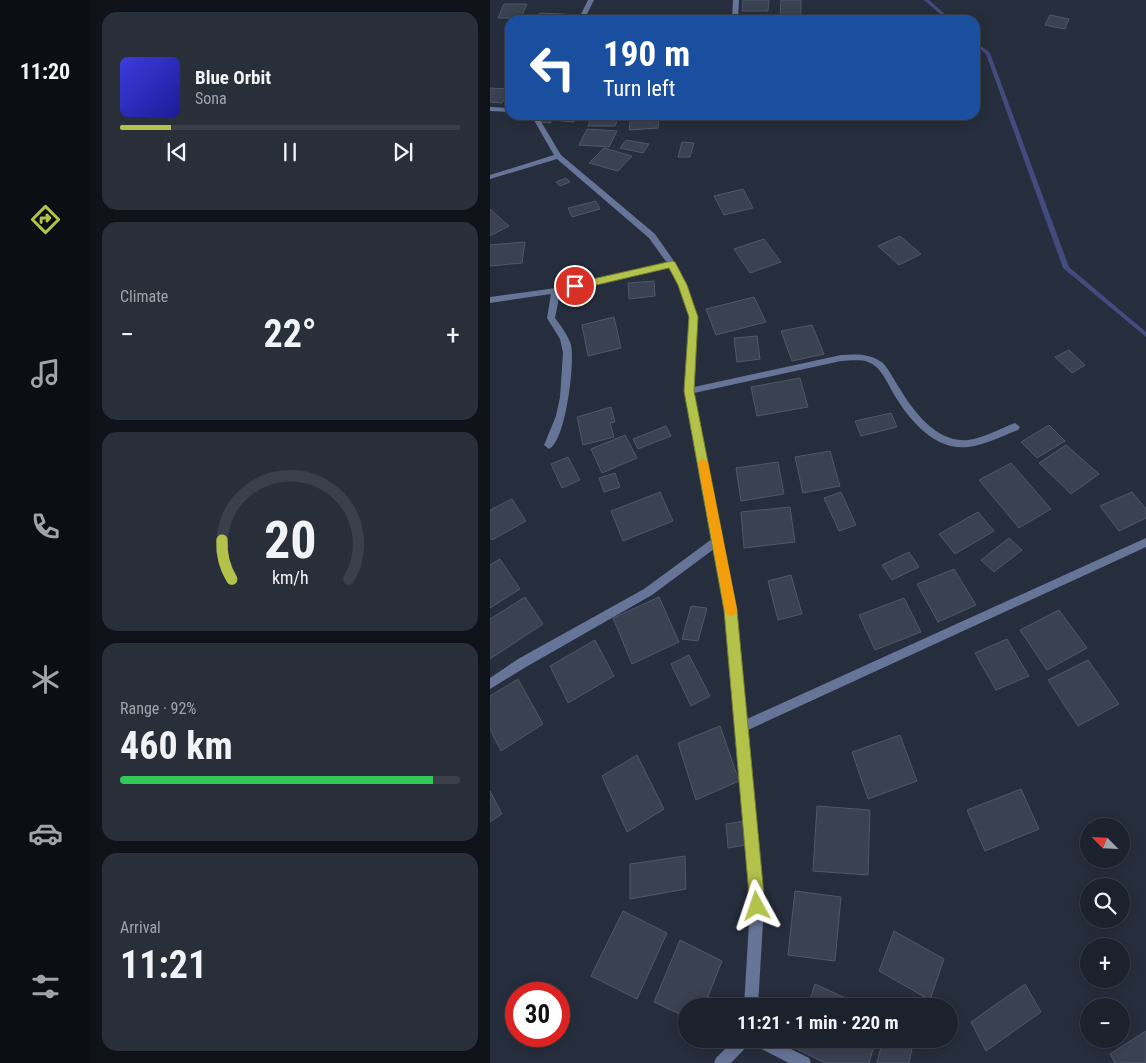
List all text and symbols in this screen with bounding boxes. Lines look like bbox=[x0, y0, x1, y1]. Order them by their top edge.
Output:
text: 190 m bbox=[603, 34, 690, 75]
icon: left bbox=[520, 35, 585, 100]
text: 11:20 bbox=[20, 59, 70, 84]
text: Blue Orbit bbox=[195, 66, 271, 89]
text: Turn left bbox=[603, 76, 675, 101]
text: Sona bbox=[195, 89, 227, 108]
icon: previous bbox=[163, 138, 191, 166]
icon: pause bbox=[276, 138, 304, 166]
icon: next bbox=[389, 138, 417, 166]
icon: directions bbox=[28, 202, 63, 237]
pin bbox=[554, 265, 596, 307]
icon: arrive bbox=[561, 272, 589, 300]
text: Climate bbox=[120, 287, 168, 306]
text: 22° bbox=[263, 312, 317, 356]
text: − bbox=[120, 318, 134, 351]
text: + bbox=[446, 318, 460, 351]
icon: music bbox=[28, 356, 63, 391]
icon: phone bbox=[28, 509, 63, 544]
text: 20 bbox=[264, 510, 316, 571]
text: km/h bbox=[272, 567, 308, 588]
icon: climate bbox=[28, 662, 63, 697]
text: Range · 92% bbox=[120, 699, 196, 718]
text: 460 km bbox=[120, 724, 233, 768]
icon: car bbox=[28, 816, 63, 851]
north arrow bbox=[1080, 818, 1130, 868]
map controls bbox=[1080, 818, 1130, 1048]
button: search bbox=[1080, 878, 1130, 928]
position arrow bbox=[730, 879, 782, 931]
text: Arrival bbox=[120, 918, 161, 937]
button: + bbox=[1080, 938, 1130, 988]
text: 11:21 bbox=[120, 943, 207, 987]
icon: filters bbox=[28, 969, 63, 1004]
speed limit sign: 30 bbox=[505, 982, 570, 1047]
button: − bbox=[1080, 998, 1130, 1048]
text: 11:21 · 1 min · 220 m bbox=[737, 1011, 899, 1034]

